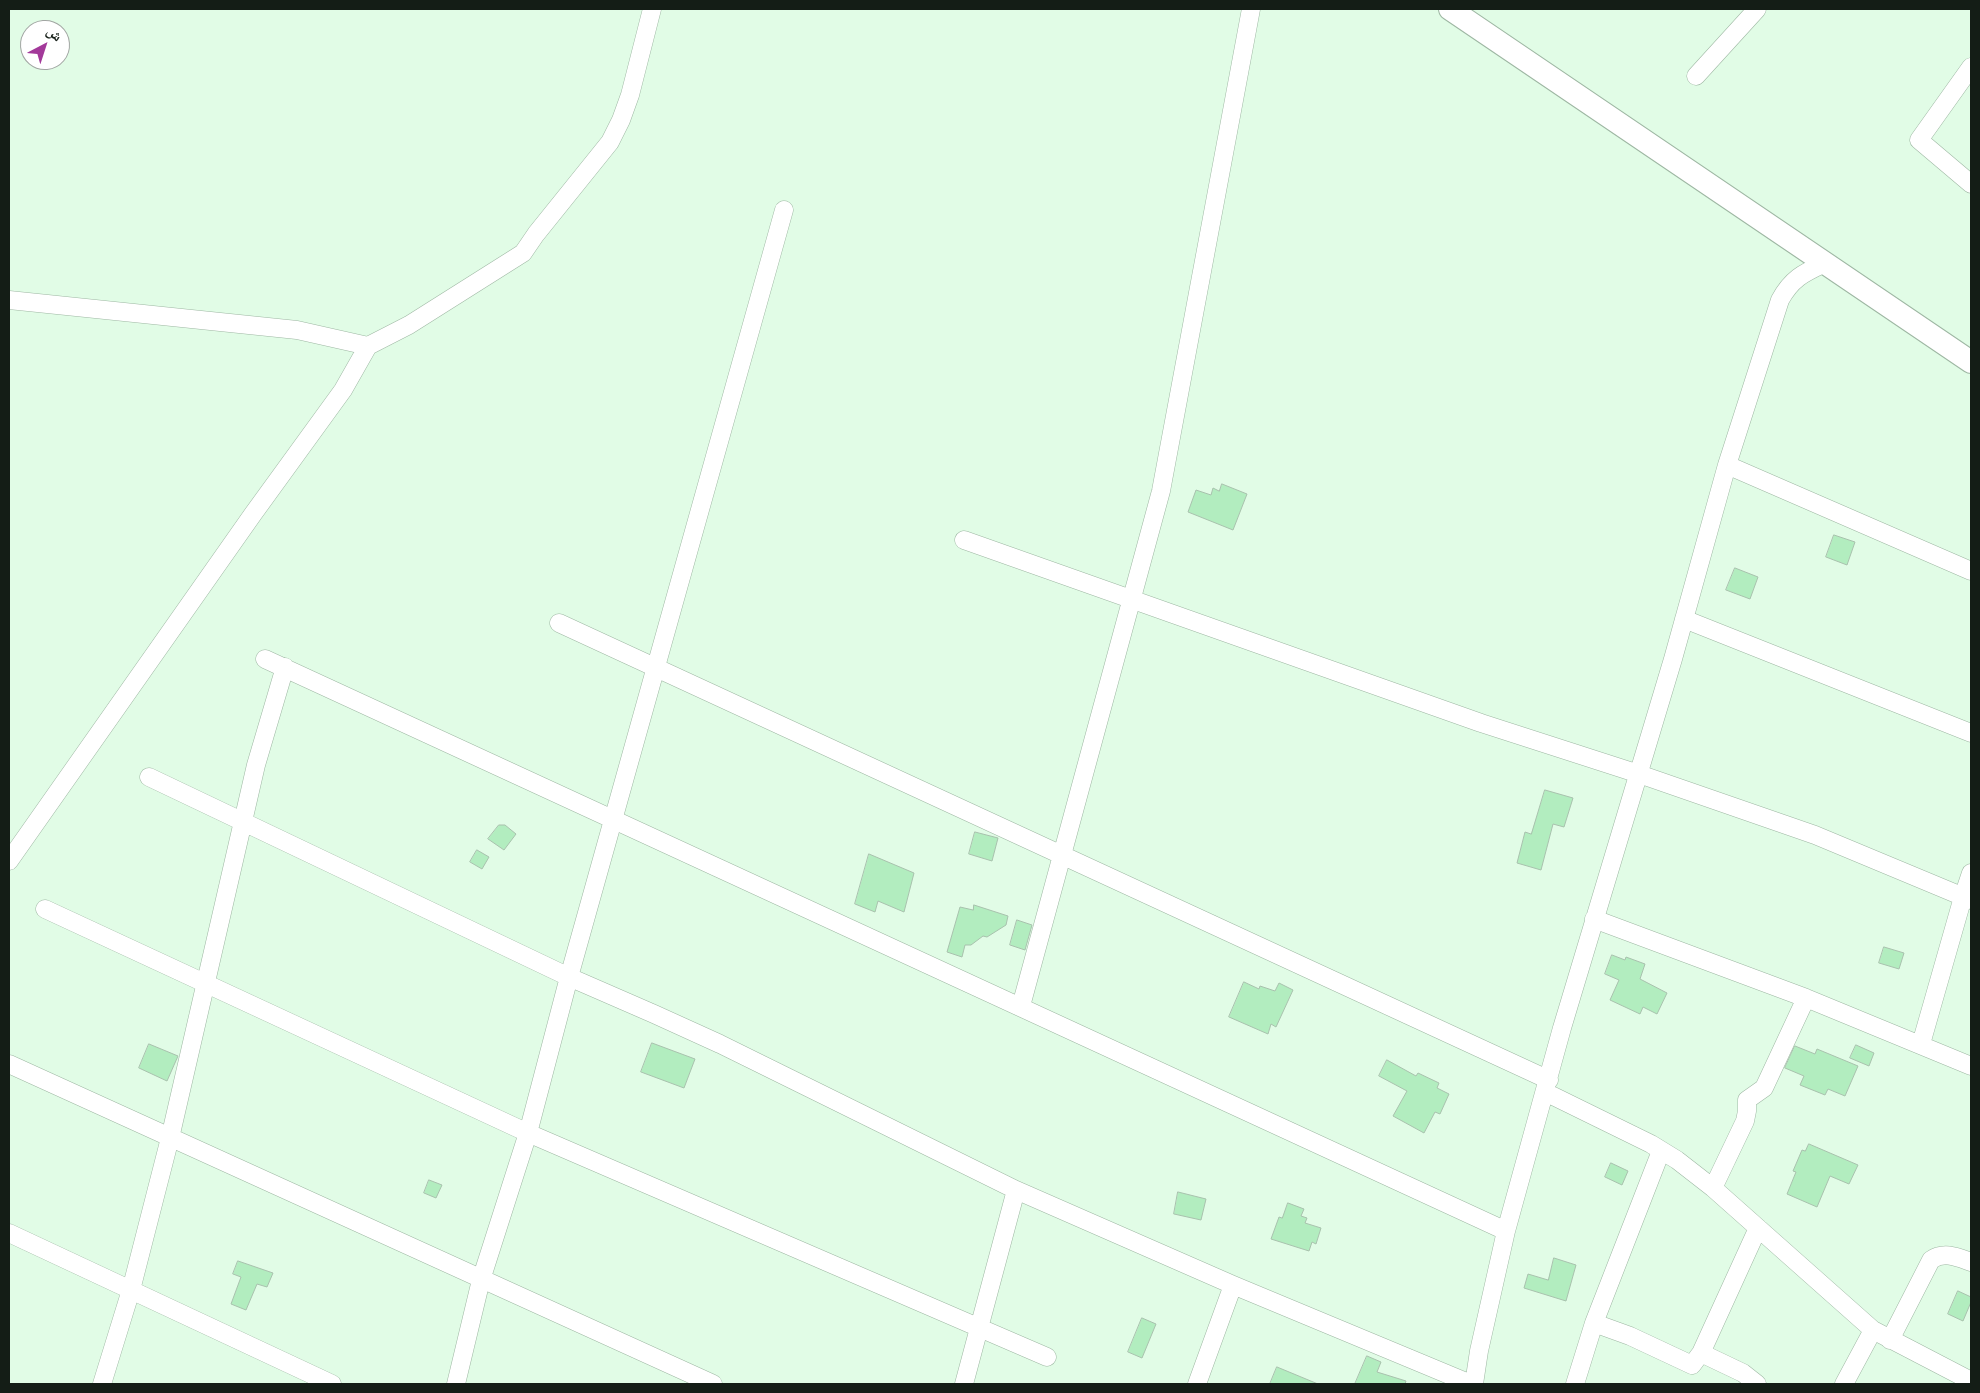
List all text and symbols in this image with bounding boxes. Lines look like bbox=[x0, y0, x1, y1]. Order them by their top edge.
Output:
north arrow bbox=[20, 20, 70, 70]
text: ش bbox=[43, 23, 65, 45]

